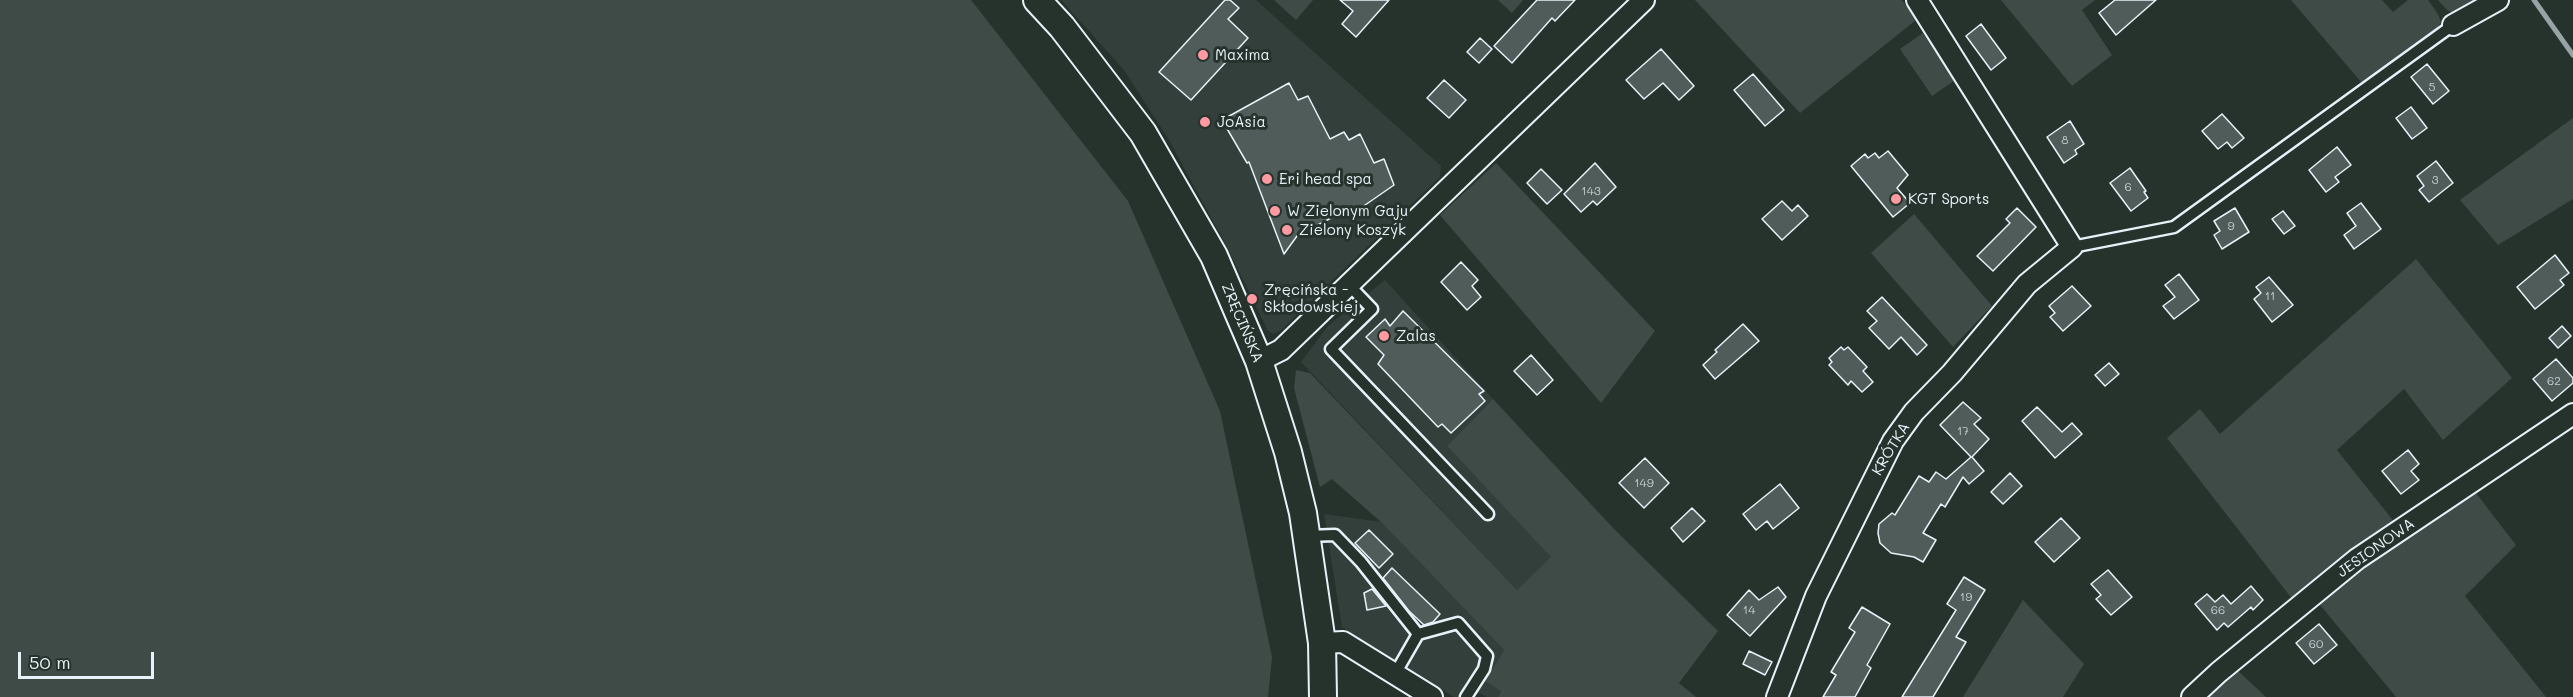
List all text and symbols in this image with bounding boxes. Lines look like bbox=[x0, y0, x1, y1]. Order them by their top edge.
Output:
place label: Maxima bbox=[1215, 46, 1270, 64]
marker: Maxima bbox=[1196, 48, 1210, 62]
house number: 5 bbox=[2429, 80, 2435, 94]
place label: JoAsia bbox=[1217, 113, 1266, 131]
marker: JoAsia bbox=[1198, 115, 1212, 129]
house number: 8 bbox=[2061, 133, 2069, 147]
place label: Eri head spa bbox=[1279, 170, 1372, 188]
marker: Eri head spa bbox=[1260, 172, 1274, 186]
house number: 3 bbox=[2431, 173, 2439, 187]
house number: 6 bbox=[2124, 180, 2132, 194]
house number: 143 bbox=[1581, 184, 1601, 198]
place label: KGT Sports bbox=[1908, 190, 1989, 208]
marker: KGT Sports bbox=[1889, 192, 1903, 206]
place label: W Zielonym Gaju bbox=[1287, 202, 1408, 220]
marker: W Zielonym Gaju bbox=[1268, 204, 1282, 218]
house number: 9 bbox=[2227, 219, 2235, 233]
place label: Zielony Koszyk bbox=[1299, 221, 1406, 239]
marker: Zielony Koszyk bbox=[1280, 223, 1294, 237]
street label: ZRĘCIŃSKA bbox=[1217, 281, 1267, 365]
place label: Zręcińska - Skłodowskiej bbox=[1264, 281, 1358, 316]
house number: 11 bbox=[2265, 289, 2275, 303]
marker: Zręcińska - Skłodowskiej bbox=[1245, 292, 1259, 306]
place label: Zalas bbox=[1396, 327, 1436, 345]
marker: Zalas bbox=[1377, 329, 1391, 343]
house number: 62 bbox=[2547, 374, 2561, 388]
street label: KRÓTKA bbox=[1868, 419, 1914, 479]
house number: 17 bbox=[1957, 424, 1969, 438]
house number: 149 bbox=[1634, 476, 1654, 490]
street label: JESIONOWA bbox=[2334, 515, 2418, 581]
house number: 19 bbox=[1960, 590, 1972, 604]
house number: 14 bbox=[1743, 603, 1755, 617]
house number: 66 bbox=[2211, 603, 2225, 617]
house number: 60 bbox=[2309, 637, 2323, 651]
scale bar bbox=[21, 640, 158, 678]
text: 50 m bbox=[29, 650, 71, 674]

